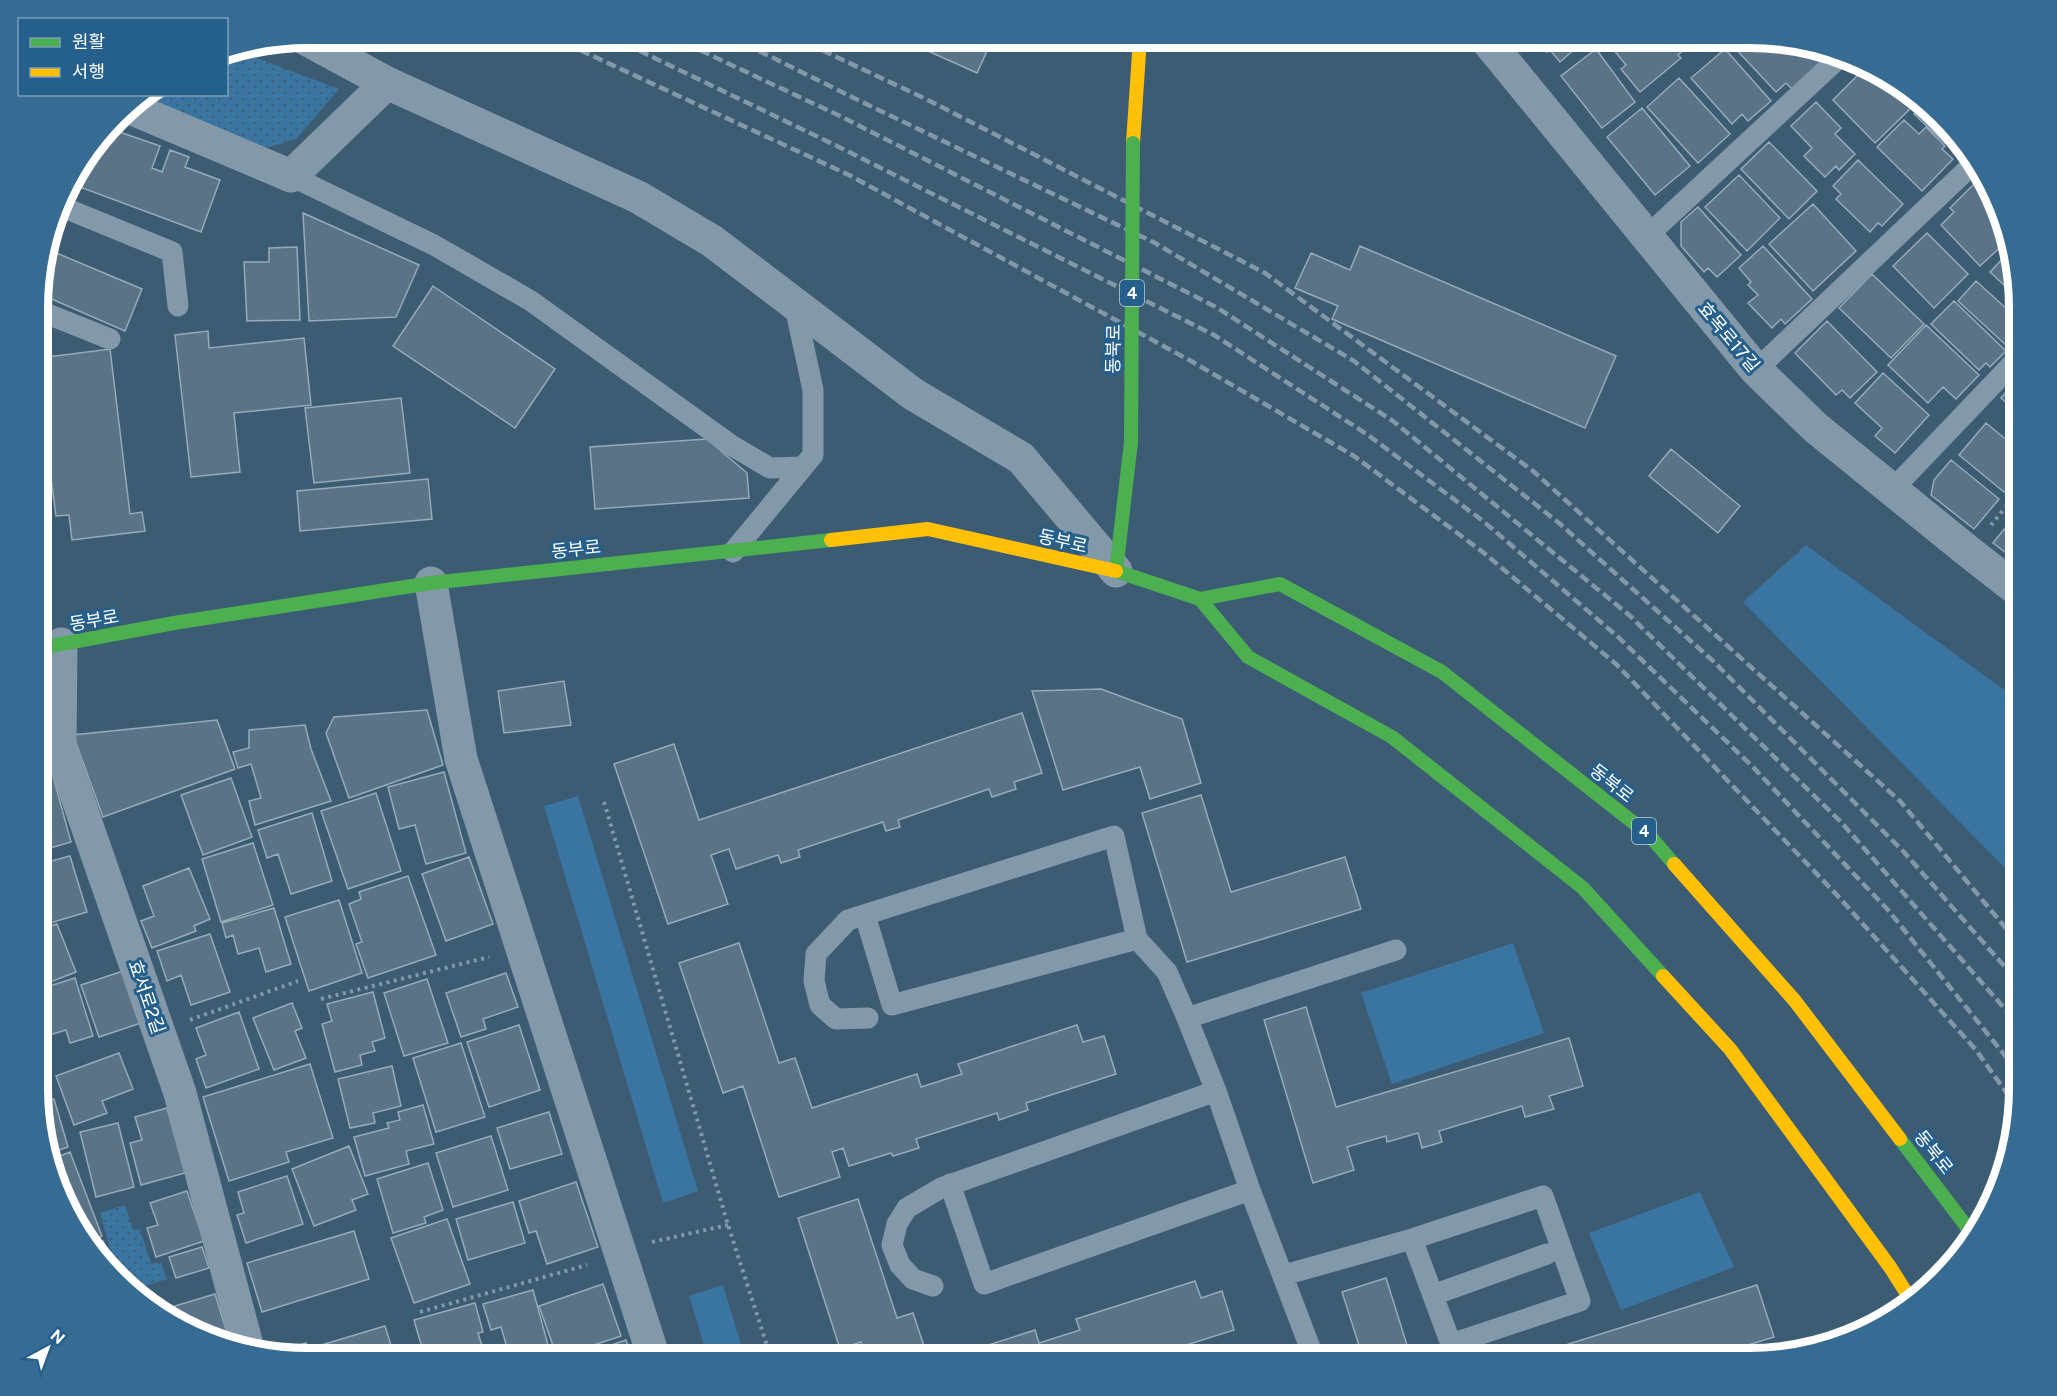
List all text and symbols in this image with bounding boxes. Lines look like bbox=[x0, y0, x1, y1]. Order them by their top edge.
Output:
legend bbox=[18, 18, 228, 96]
text: 원활 bbox=[72, 31, 105, 52]
text: 서행 bbox=[72, 61, 105, 82]
road number: 4 bbox=[1120, 280, 1144, 306]
street label: 효목로17길 bbox=[1694, 298, 1764, 376]
street label: 동북로 bbox=[1102, 324, 1124, 374]
street label: 동부로 bbox=[1036, 525, 1090, 557]
street label: 동부로 bbox=[550, 536, 602, 562]
street label: 동부로 bbox=[68, 605, 120, 635]
street label: 동북로 bbox=[1586, 759, 1638, 807]
road number: 4 bbox=[1632, 818, 1656, 844]
street label: 효서로2길 bbox=[125, 957, 169, 1037]
street label: 동북로 bbox=[1910, 1126, 1958, 1178]
north arrow bbox=[18, 1318, 78, 1378]
text: N bbox=[47, 1326, 68, 1348]

